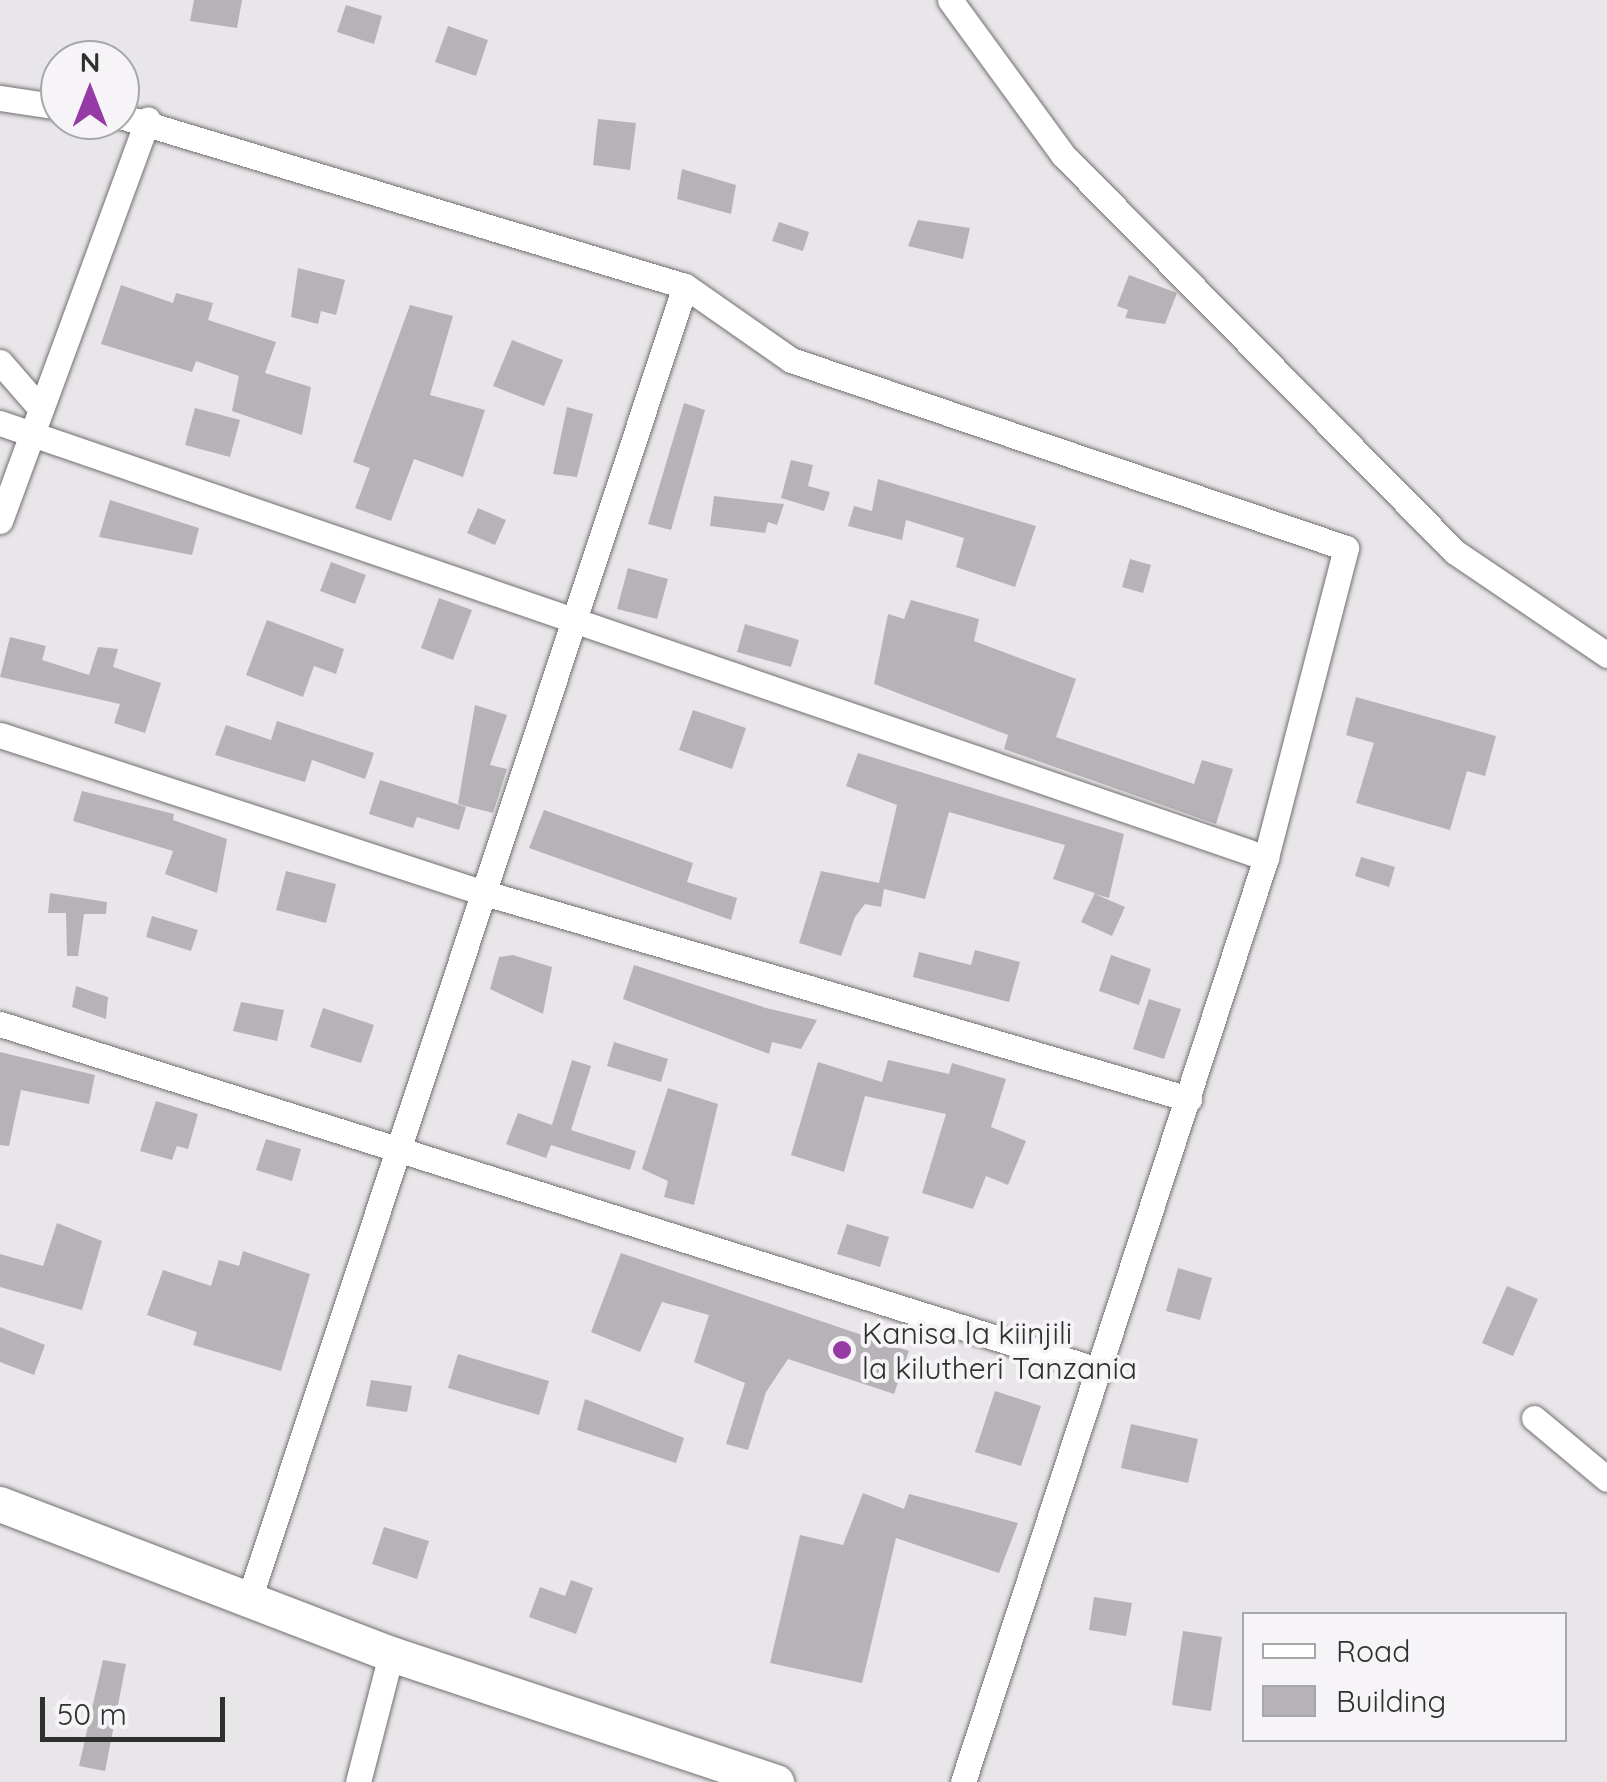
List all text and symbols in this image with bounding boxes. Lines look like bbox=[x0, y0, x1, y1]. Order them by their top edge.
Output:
north arrow bbox=[40, 40, 140, 140]
text: N bbox=[80, 44, 100, 79]
place label: Kanisa la kiinjili la kilutheri Tanzania bbox=[862, 1315, 1137, 1386]
marker: Kanisa la kiinjili la kilutheri Tanzania bbox=[831, 1339, 853, 1361]
legend bbox=[1242, 1612, 1567, 1742]
text: Road bbox=[1336, 1632, 1410, 1670]
scale bar bbox=[45, 1677, 230, 1739]
text: Building bbox=[1336, 1682, 1446, 1720]
text: 50 m bbox=[57, 1695, 127, 1733]

